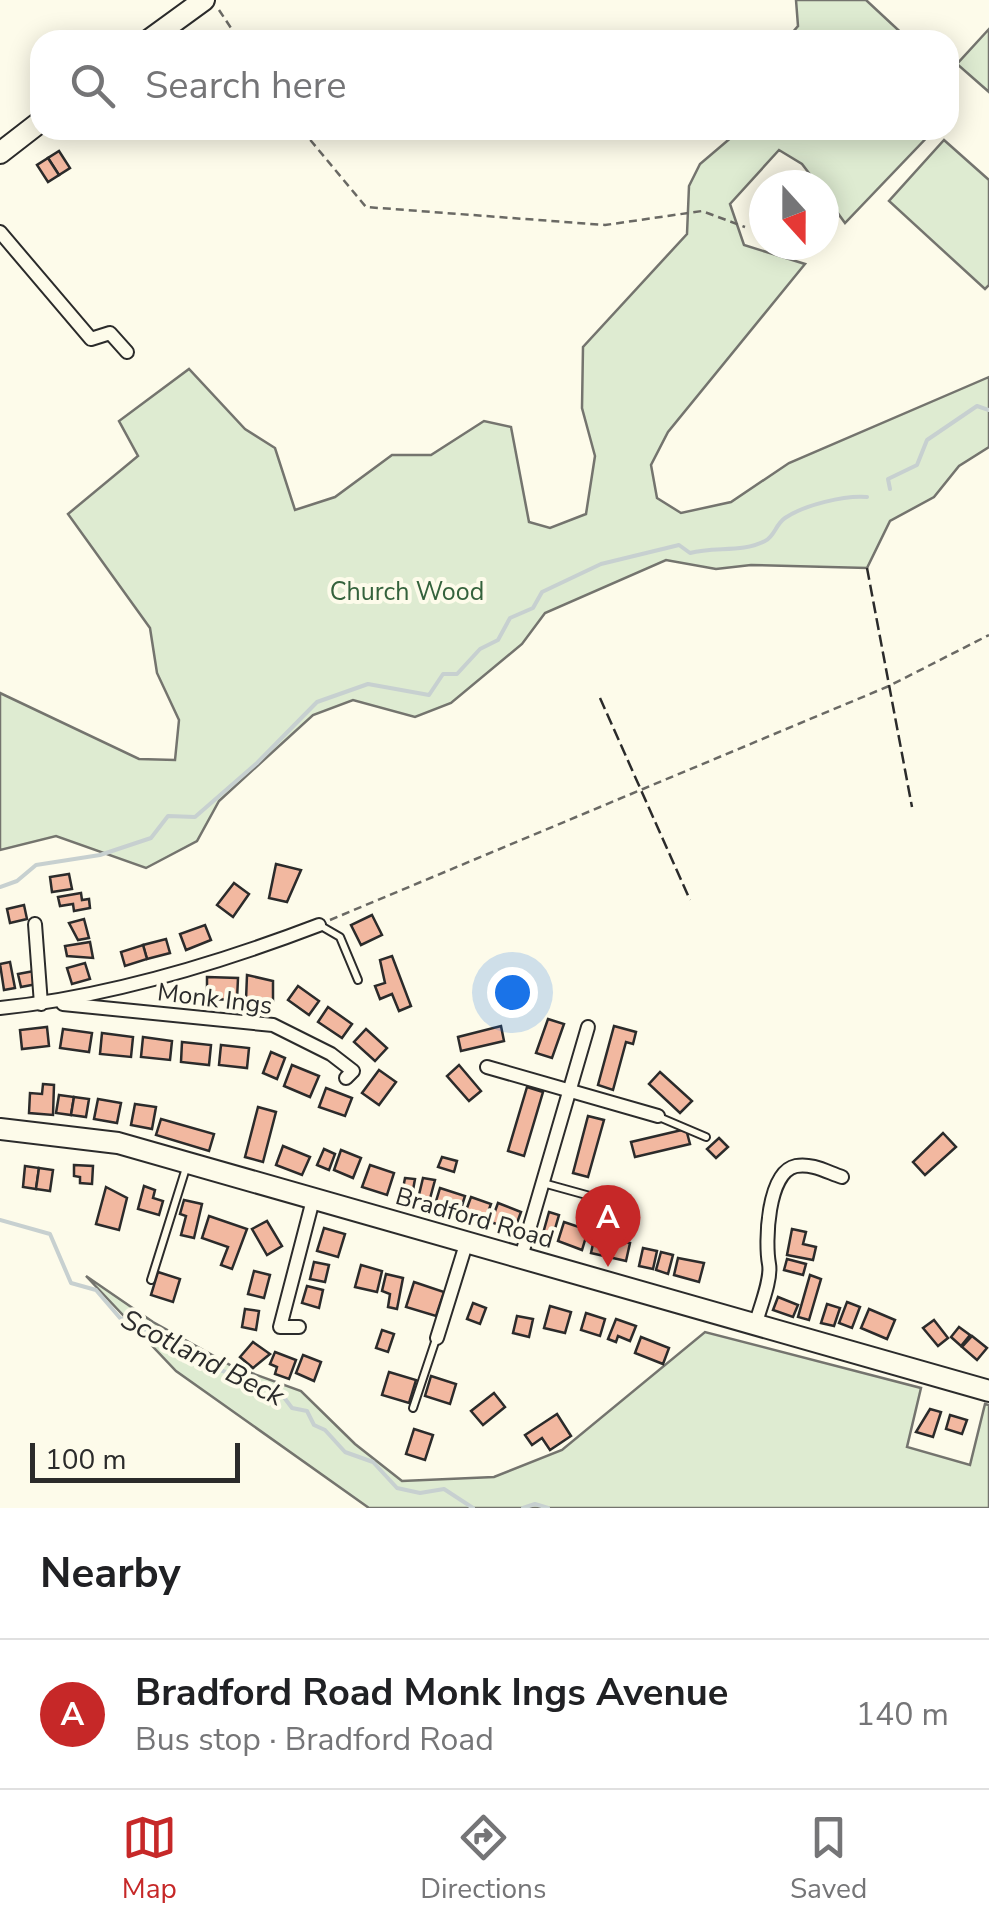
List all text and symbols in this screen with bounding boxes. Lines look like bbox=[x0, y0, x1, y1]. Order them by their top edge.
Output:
search box bbox=[30, 30, 959, 140]
icon: search bbox=[65, 58, 120, 113]
text: Search here bbox=[145, 60, 346, 111]
north arrow bbox=[749, 170, 839, 260]
park label: Church Wood bbox=[330, 575, 484, 609]
your location bbox=[487, 967, 538, 1018]
street label: Monk Ings bbox=[155, 975, 274, 1023]
street label: Bradford Road bbox=[392, 1179, 558, 1257]
pin: A bbox=[576, 1184, 640, 1267]
water label: Scotland Beck bbox=[114, 1300, 292, 1416]
scale bar bbox=[30, 1438, 240, 1482]
text: 100 m bbox=[45, 1441, 127, 1479]
text: Nearby bbox=[40, 1545, 181, 1602]
text: Bradford Road Monk Ings Avenue bbox=[135, 1667, 728, 1718]
text: A bbox=[61, 1693, 84, 1736]
text: 140 m bbox=[856, 1693, 949, 1736]
text: Bus stop · Bradford Road bbox=[135, 1718, 494, 1761]
tab: Map bbox=[122, 1810, 177, 1908]
tab: Directions bbox=[420, 1810, 546, 1908]
tab: Saved bbox=[790, 1810, 867, 1908]

